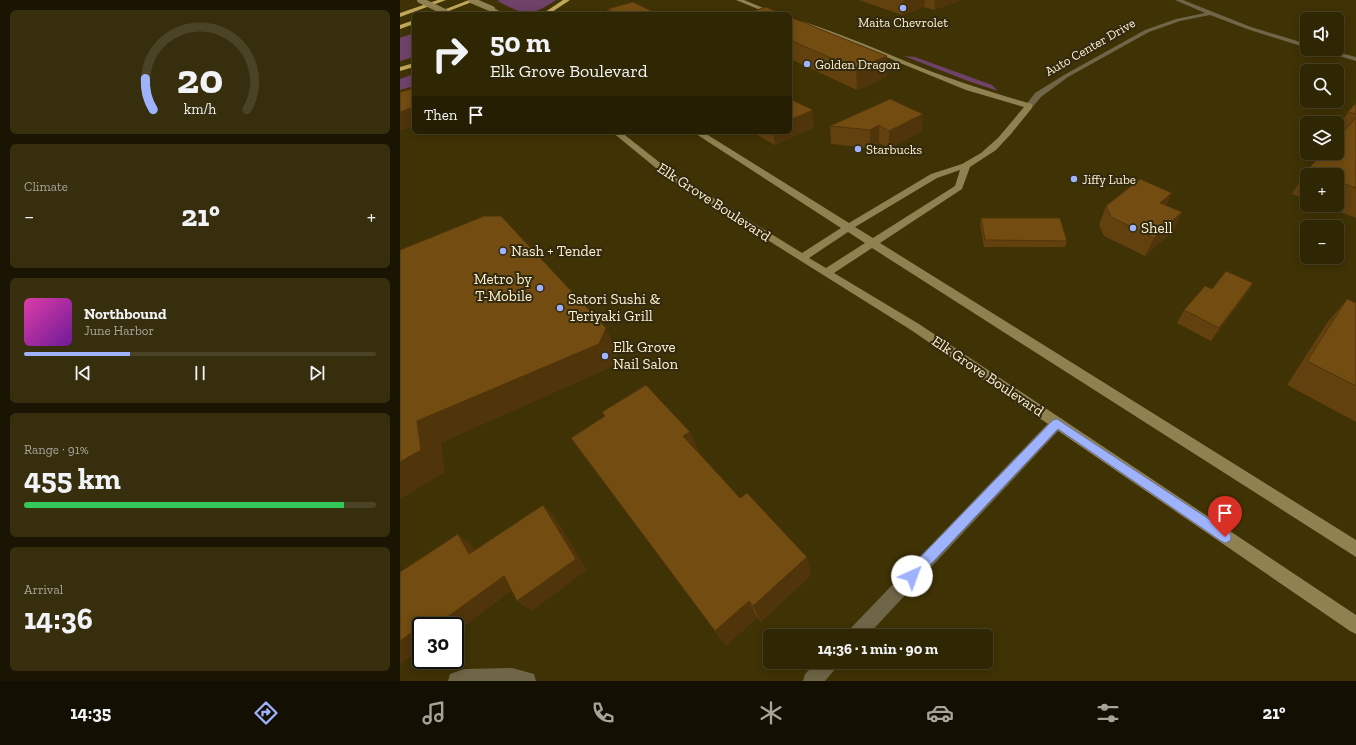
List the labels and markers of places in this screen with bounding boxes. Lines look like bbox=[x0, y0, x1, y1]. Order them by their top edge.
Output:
marker: Maita Chevrolet bbox=[898, 3, 908, 13]
place label: Maita Chevrolet bbox=[858, 15, 948, 30]
place label: Golden Dragon bbox=[815, 57, 900, 72]
marker: Golden Dragon bbox=[802, 59, 812, 69]
place label: Starbucks bbox=[866, 142, 922, 157]
marker: Starbucks bbox=[853, 144, 863, 154]
place label: Jiffy Lube bbox=[1082, 172, 1136, 187]
marker: Jiffy Lube bbox=[1069, 174, 1079, 184]
place label: Shell bbox=[1141, 219, 1172, 237]
marker: Shell bbox=[1128, 223, 1138, 233]
place label: Nash + Tender bbox=[511, 242, 602, 260]
marker: Nash + Tender bbox=[498, 246, 508, 256]
place label: Metro by T-Mobile bbox=[474, 270, 532, 305]
marker: Metro by T-Mobile bbox=[535, 283, 545, 293]
place label: Satori Sushi & Teriyaki Grill bbox=[568, 290, 660, 325]
marker: Satori Sushi & Teriyaki Grill bbox=[555, 303, 565, 313]
place label: Elk Grove Nail Salon bbox=[613, 338, 678, 373]
marker: Elk Grove Nail Salon bbox=[600, 351, 610, 361]
pin bbox=[1208, 496, 1242, 537]

